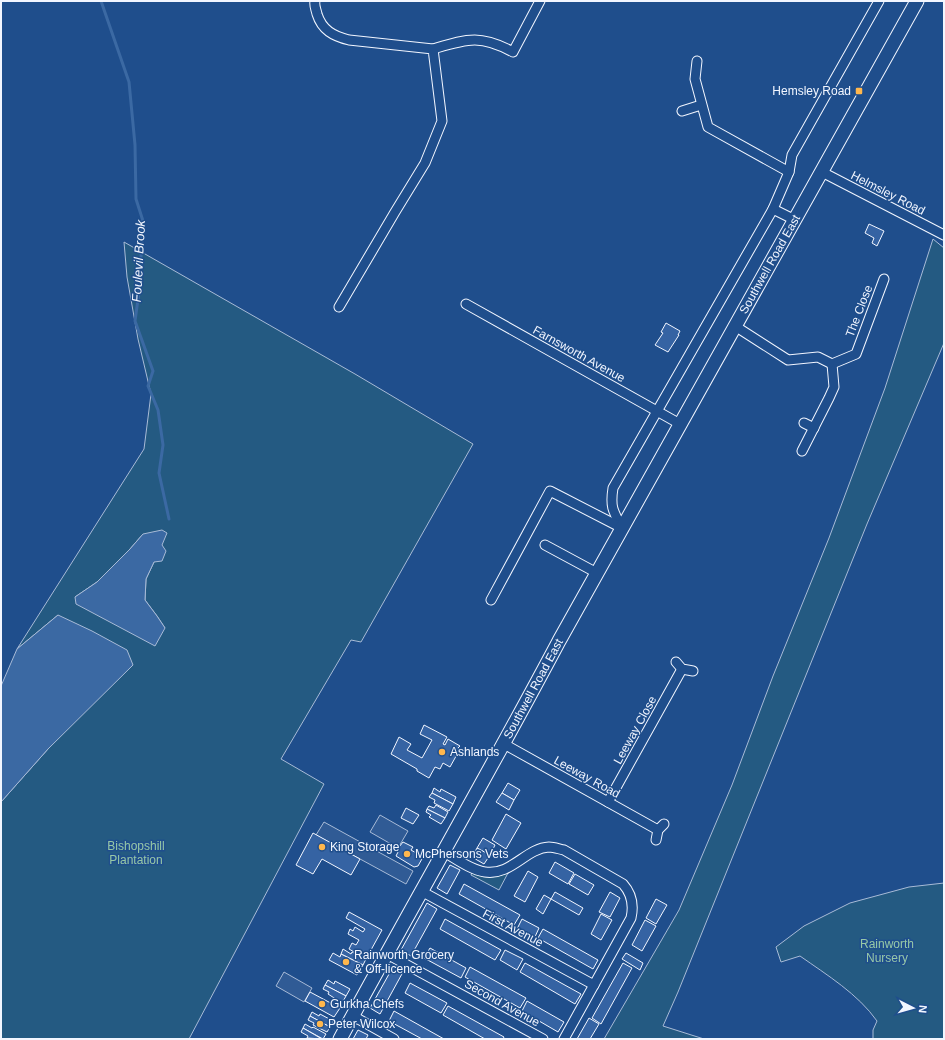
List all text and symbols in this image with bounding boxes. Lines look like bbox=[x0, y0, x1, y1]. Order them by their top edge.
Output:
place label: Hemsley Road bbox=[772, 84, 851, 98]
marker: Hemsley Road bbox=[854, 86, 864, 96]
street label: Helmsley Road bbox=[849, 168, 927, 218]
street label: Southwell Road East bbox=[736, 212, 803, 316]
water label: Foulevil Brook bbox=[129, 218, 148, 303]
street label: The Close bbox=[843, 283, 875, 339]
street label: Farnsworth Avenue bbox=[530, 323, 628, 385]
street label: Southwell Road East bbox=[501, 636, 566, 741]
street label: Leeway Close bbox=[611, 693, 660, 766]
place label: Ashlands bbox=[450, 745, 499, 759]
marker: Ashlands bbox=[437, 747, 447, 757]
street label: Leeway Road bbox=[552, 753, 622, 801]
park label: Bishopshill Plantation bbox=[107, 839, 165, 867]
place label: King Storage bbox=[330, 840, 400, 854]
marker: King Storage bbox=[317, 842, 327, 852]
place label: McPhersons Vets bbox=[415, 847, 508, 861]
marker: McPhersons Vets bbox=[402, 849, 412, 859]
street label: First Avenue bbox=[480, 906, 546, 950]
park label: Rainworth Nursery bbox=[860, 937, 914, 965]
place label: Rainworth Grocery & Off-licence bbox=[354, 948, 454, 976]
marker: Rainworth Grocery & Off-licence bbox=[341, 957, 351, 967]
street label: Second Avenue bbox=[462, 977, 542, 1030]
north arrow bbox=[893, 988, 933, 1028]
place label: Gurkha Chefs bbox=[330, 997, 404, 1011]
marker: Gurkha Chefs bbox=[317, 999, 327, 1009]
text: N bbox=[917, 1004, 929, 1014]
place label: Peter Wilcox bbox=[328, 1017, 395, 1031]
marker: Peter Wilcox bbox=[315, 1019, 325, 1029]

